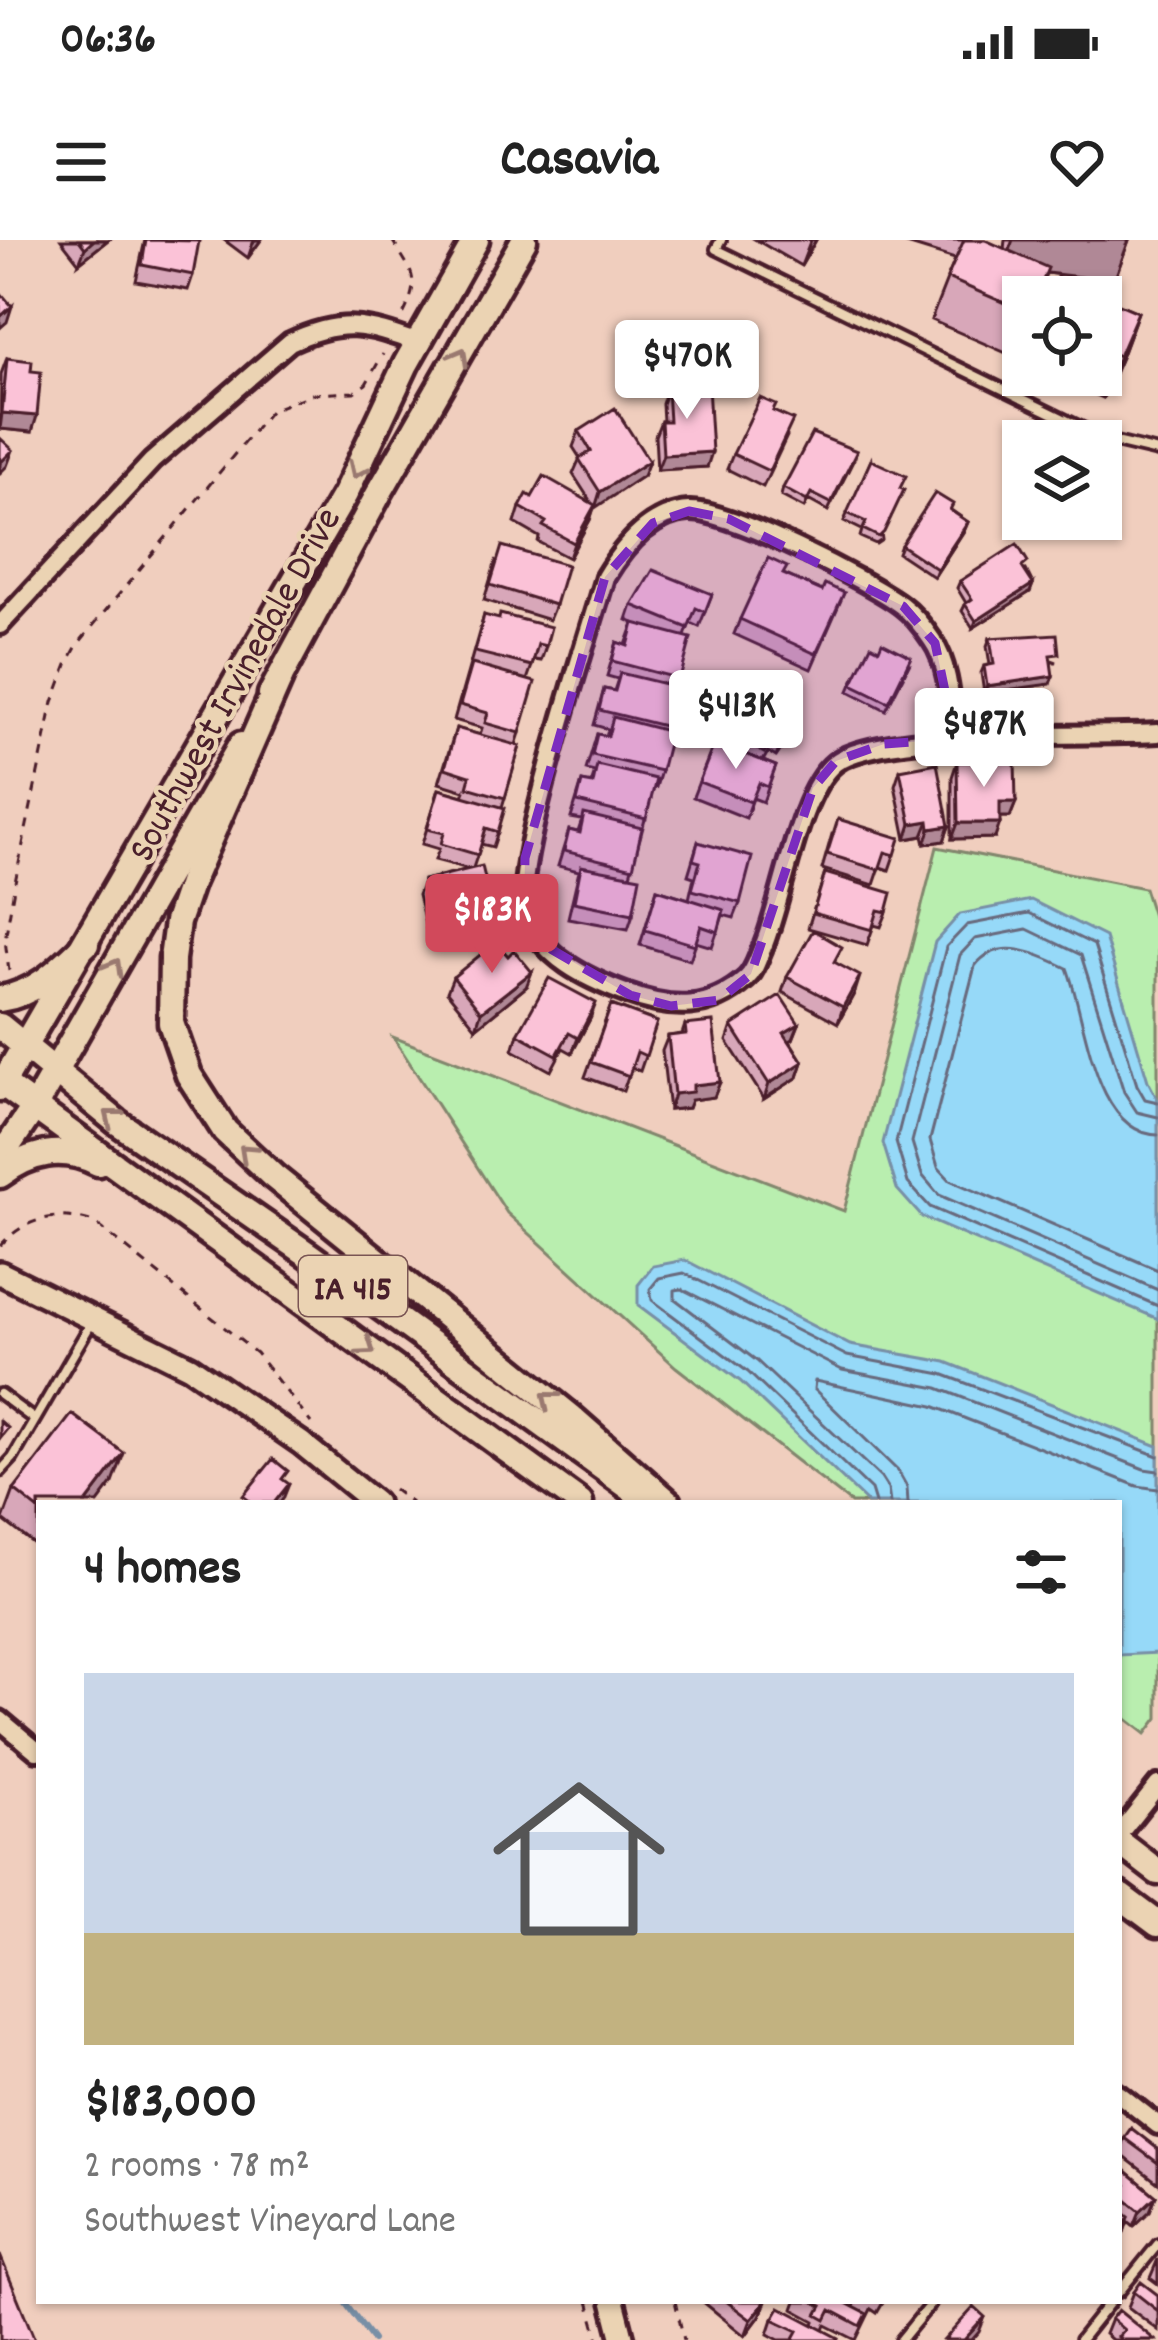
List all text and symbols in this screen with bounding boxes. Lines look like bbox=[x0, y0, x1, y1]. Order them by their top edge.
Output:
text: 06:36 bbox=[60, 10, 156, 74]
text: Casavia bbox=[500, 124, 658, 201]
icon: menu bbox=[48, 129, 114, 195]
icon: heart bbox=[1044, 129, 1110, 195]
map controls bbox=[1002, 276, 1122, 540]
button: locate bbox=[1002, 276, 1122, 396]
pin: $470K bbox=[603, 320, 771, 422]
text: $470K bbox=[642, 331, 732, 386]
one-way arrow bbox=[446, 347, 469, 368]
button: layers bbox=[1002, 420, 1122, 540]
one-way arrow bbox=[347, 458, 371, 479]
street label: Southwest Irvinedale Drive bbox=[117, 499, 358, 873]
pin: $413K bbox=[652, 670, 820, 772]
text: $413K bbox=[696, 681, 776, 736]
pin: $487K bbox=[900, 688, 1068, 790]
text: $487K bbox=[942, 699, 1026, 754]
pin: $183K bbox=[408, 874, 576, 976]
text: $183K bbox=[452, 885, 532, 940]
one-way arrow bbox=[100, 959, 123, 980]
one-way arrow bbox=[104, 1110, 126, 1131]
one-way arrow bbox=[239, 1144, 261, 1166]
road number: IA 415 bbox=[299, 1256, 407, 1316]
one-way arrow bbox=[354, 1334, 376, 1356]
one-way arrow bbox=[541, 1392, 563, 1413]
text: 4 homes bbox=[84, 1536, 242, 1608]
icon: filters bbox=[1008, 1539, 1074, 1605]
icon: home bbox=[471, 1751, 687, 1967]
text: $183,000 bbox=[84, 2069, 257, 2141]
text: 2 rooms · 78 m² bbox=[84, 2141, 310, 2196]
text: Southwest Vineyard Lane bbox=[84, 2196, 456, 2251]

